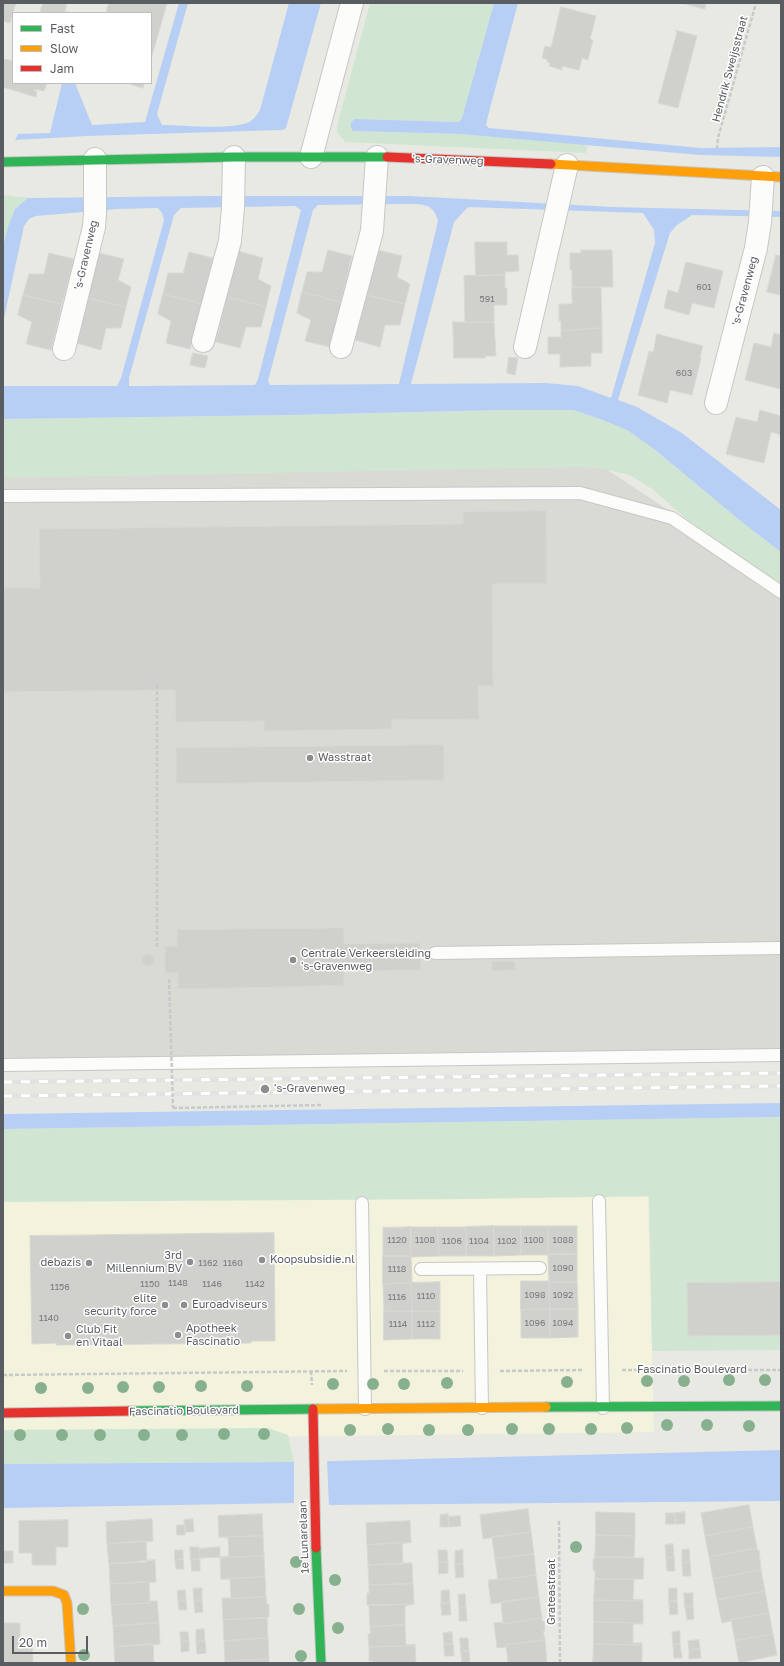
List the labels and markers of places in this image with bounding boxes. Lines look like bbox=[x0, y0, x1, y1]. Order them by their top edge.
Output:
place label: Wasstraat bbox=[318, 751, 371, 765]
marker: Wasstraat bbox=[305, 753, 315, 763]
place label: Centrale Verkeersleiding 's-Gravenweg bbox=[301, 947, 431, 973]
marker: Centrale Verkeersleiding 's-Gravenweg bbox=[288, 955, 298, 965]
place label: 's-Gravenweg bbox=[274, 1082, 345, 1096]
marker: 's-Gravenweg bbox=[259, 1083, 271, 1095]
place label: 3rd Millennium BV bbox=[106, 1249, 182, 1275]
place label: Koopsubsidie.nl bbox=[270, 1253, 355, 1267]
marker: Koopsubsidie.nl bbox=[257, 1255, 267, 1265]
place label: debazis bbox=[40, 1256, 81, 1270]
marker: 3rd Millennium BV bbox=[185, 1257, 195, 1267]
marker: debazis bbox=[84, 1258, 94, 1268]
place label: elite security force bbox=[84, 1292, 157, 1318]
place label: Euroadviseurs bbox=[192, 1298, 267, 1312]
marker: elite security force bbox=[160, 1300, 170, 1310]
marker: Euroadviseurs bbox=[179, 1300, 189, 1310]
place label: Apotheek Fascinatio bbox=[186, 1322, 240, 1348]
place label: Club Fit en Vitaal bbox=[76, 1323, 123, 1349]
marker: Apotheek Fascinatio bbox=[173, 1330, 183, 1340]
marker: Club Fit en Vitaal bbox=[63, 1331, 73, 1341]

